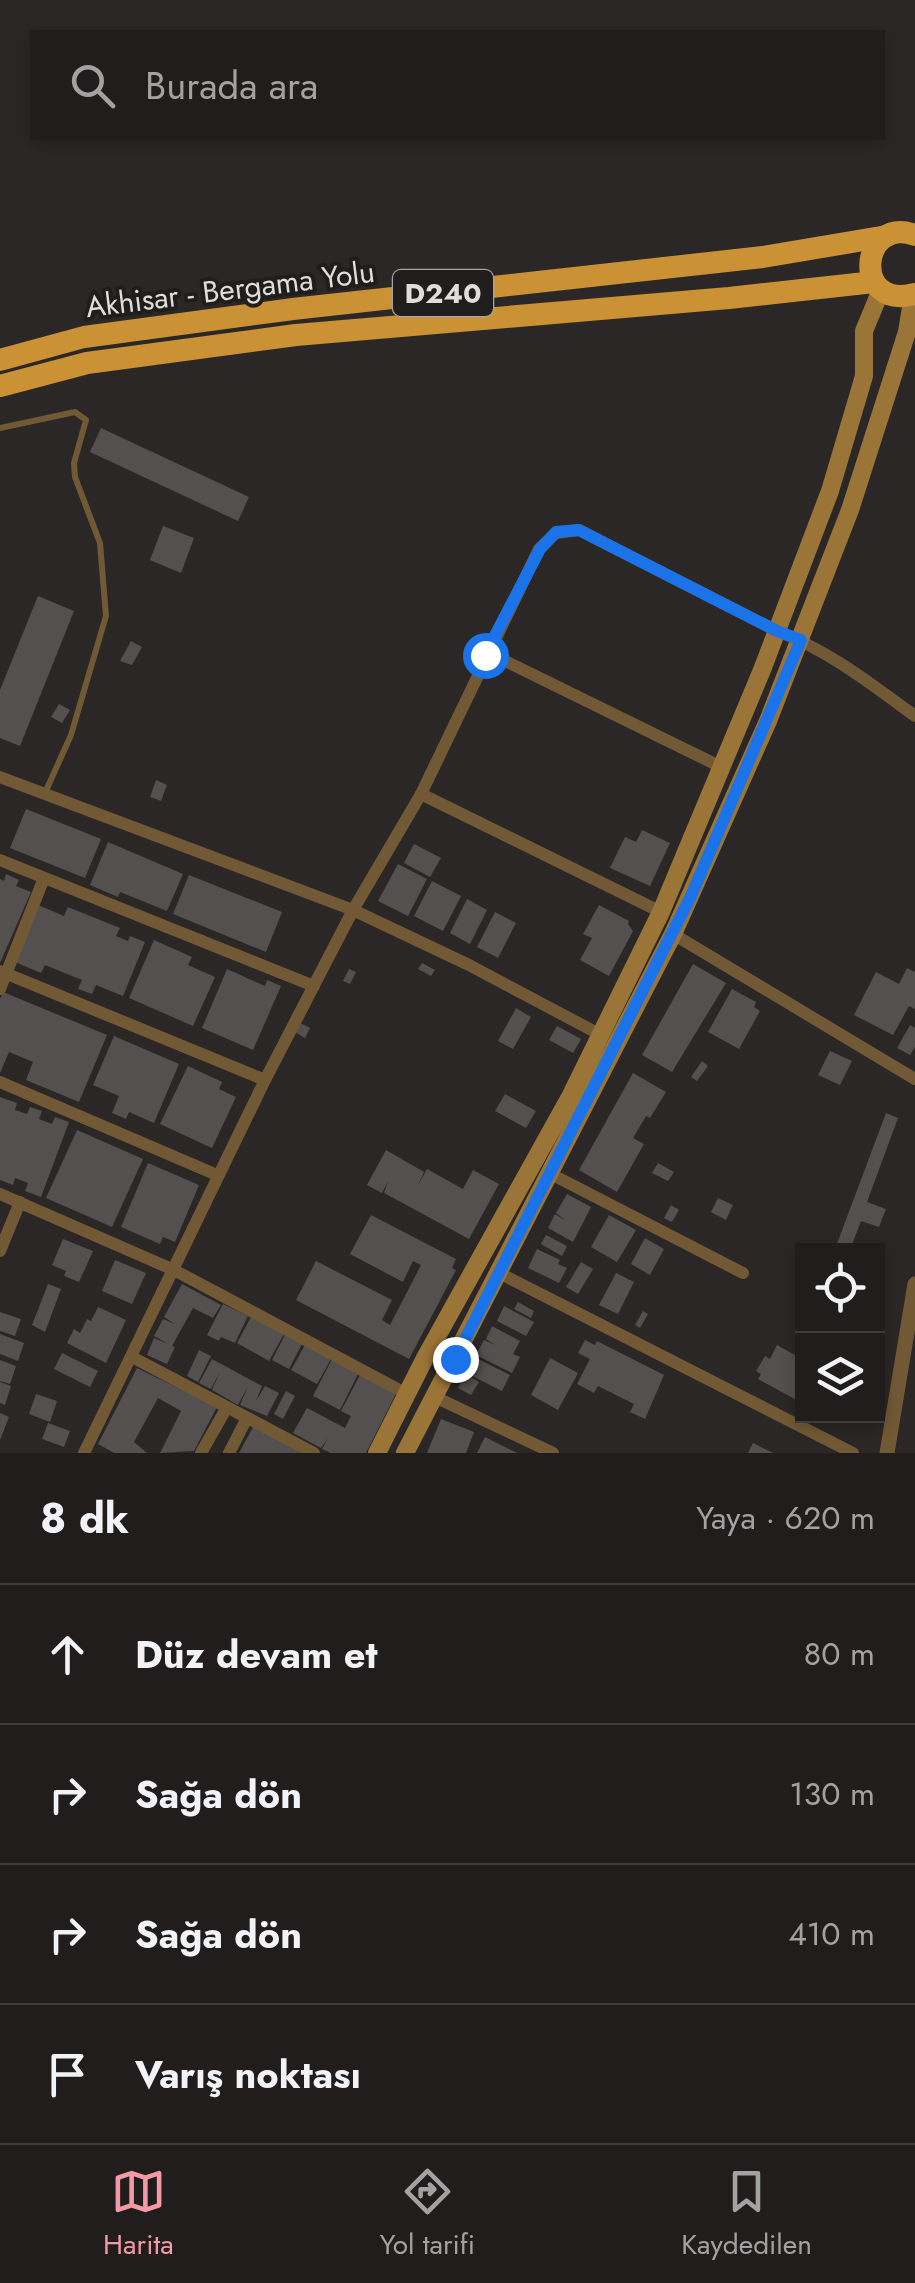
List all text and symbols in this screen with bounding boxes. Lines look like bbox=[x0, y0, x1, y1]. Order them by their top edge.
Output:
search box bbox=[30, 30, 885, 140]
icon: search bbox=[65, 58, 120, 113]
text: Burada ara bbox=[145, 58, 318, 113]
street label: Akhisar - Bergama Yolu bbox=[83, 250, 377, 328]
road number: D240 bbox=[393, 270, 493, 316]
route start bbox=[463, 633, 509, 679]
map controls bbox=[795, 1243, 885, 1423]
button: locate bbox=[795, 1243, 885, 1333]
button: layers bbox=[795, 1333, 885, 1423]
route end bbox=[433, 1337, 479, 1383]
text: 8 dk bbox=[40, 1488, 129, 1549]
text: Yaya · 620 m bbox=[696, 1495, 875, 1541]
icon: ahead bbox=[40, 1627, 95, 1682]
text: Düz devam et bbox=[135, 1627, 378, 1682]
text: 80 m bbox=[804, 1631, 875, 1677]
icon: right bbox=[40, 1767, 95, 1822]
text: Sağa dön bbox=[135, 1767, 302, 1822]
text: 130 m bbox=[789, 1771, 875, 1817]
icon: right bbox=[40, 1907, 95, 1962]
text: Sağa dön bbox=[135, 1907, 302, 1962]
text: 410 m bbox=[788, 1911, 875, 1957]
icon: arrive bbox=[40, 2047, 95, 2102]
text: Varış noktası bbox=[135, 2047, 361, 2102]
tab: Harita bbox=[103, 2164, 174, 2265]
tab: Yol tarifi bbox=[380, 2164, 475, 2265]
tab: Kaydedilen bbox=[681, 2164, 812, 2265]

